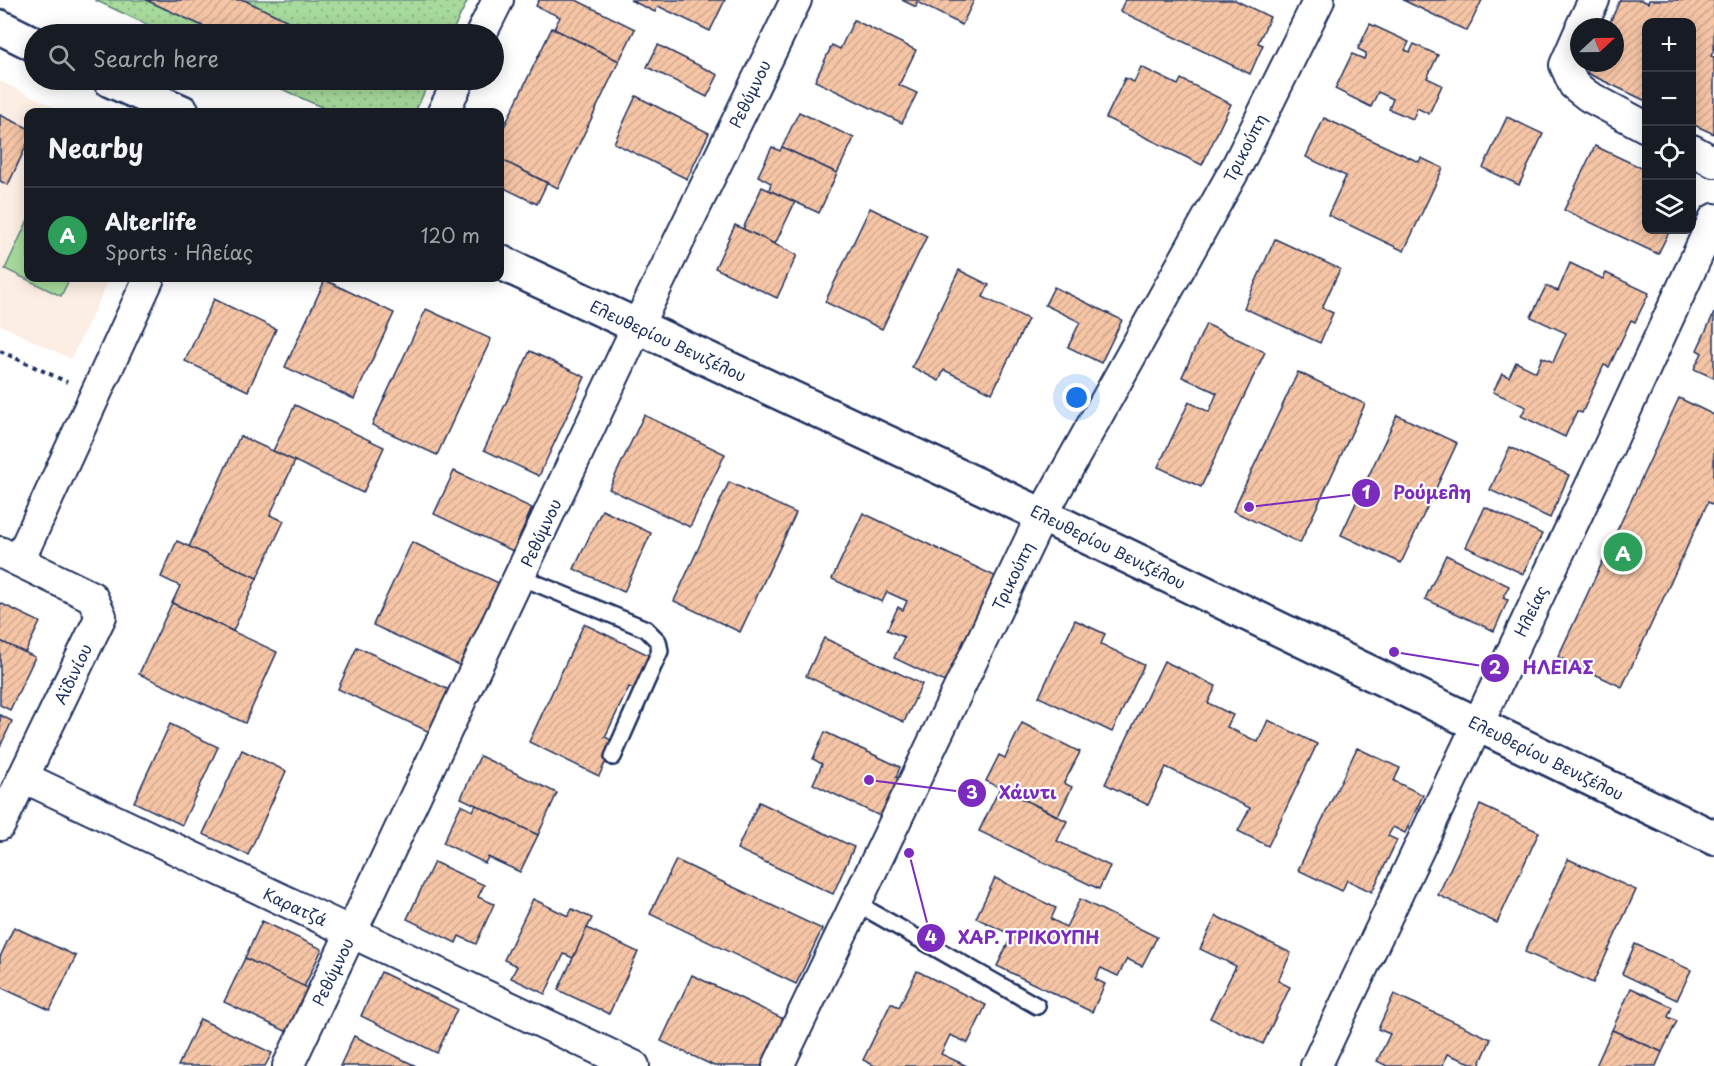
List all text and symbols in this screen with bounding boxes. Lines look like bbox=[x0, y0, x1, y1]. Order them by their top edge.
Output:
north arrow bbox=[1570, 18, 1624, 72]
map controls bbox=[1642, 18, 1696, 234]
button: + bbox=[1642, 18, 1696, 72]
search box bbox=[24, 24, 504, 90]
icon: search bbox=[45, 41, 78, 74]
text: Search here bbox=[93, 41, 219, 74]
street label: Ρεθύμνου bbox=[722, 56, 776, 132]
button: − bbox=[1642, 72, 1696, 126]
street label: Τρικούπη bbox=[1217, 109, 1272, 186]
button: locate bbox=[1642, 126, 1696, 180]
text: Nearby bbox=[48, 128, 143, 167]
button: layers bbox=[1642, 180, 1696, 234]
text: Alterlife bbox=[105, 204, 197, 237]
text: A bbox=[60, 220, 75, 250]
text: 120 m bbox=[421, 220, 480, 250]
text: Sports · Ηλείας bbox=[105, 237, 253, 267]
street label: Ελευθερίου Βενιζέλου bbox=[586, 293, 751, 387]
your location bbox=[1062, 383, 1091, 412]
callout: Ρούμελη bbox=[1351, 475, 1483, 511]
text: 1 bbox=[1362, 478, 1371, 505]
text: Ρούμελη bbox=[1393, 478, 1471, 505]
street label: Ρεθύμνου bbox=[514, 494, 566, 571]
street label: Ελευθερίου Βενιζέλου bbox=[1027, 498, 1190, 594]
pin: A bbox=[1604, 530, 1642, 574]
street label: Τρικούπη bbox=[985, 537, 1039, 614]
street label: Ηλείας bbox=[1507, 581, 1553, 640]
street label: Αϊδινίου bbox=[47, 639, 97, 708]
callout: ΗΛΕΙΑΣ bbox=[1480, 650, 1605, 686]
text: 2 bbox=[1489, 653, 1502, 680]
text: ΗΛΕΙΑΣ bbox=[1522, 653, 1594, 680]
street label: Ελευθερίου Βενιζέλου bbox=[1465, 709, 1628, 805]
callout: Χάιντι bbox=[957, 775, 1069, 811]
text: 3 bbox=[966, 778, 978, 805]
text: Χάιντι bbox=[999, 778, 1057, 805]
street label: Καρατζά bbox=[260, 881, 332, 932]
callout: ΧΑΡ. ΤΡΙΚΟΥΠΗ bbox=[916, 920, 1112, 956]
text: 4 bbox=[925, 923, 937, 950]
text: ΧΑΡ. ΤΡΙΚΟΥΠΗ bbox=[958, 923, 1100, 950]
street label: Ρεθύμνου bbox=[305, 934, 359, 1010]

